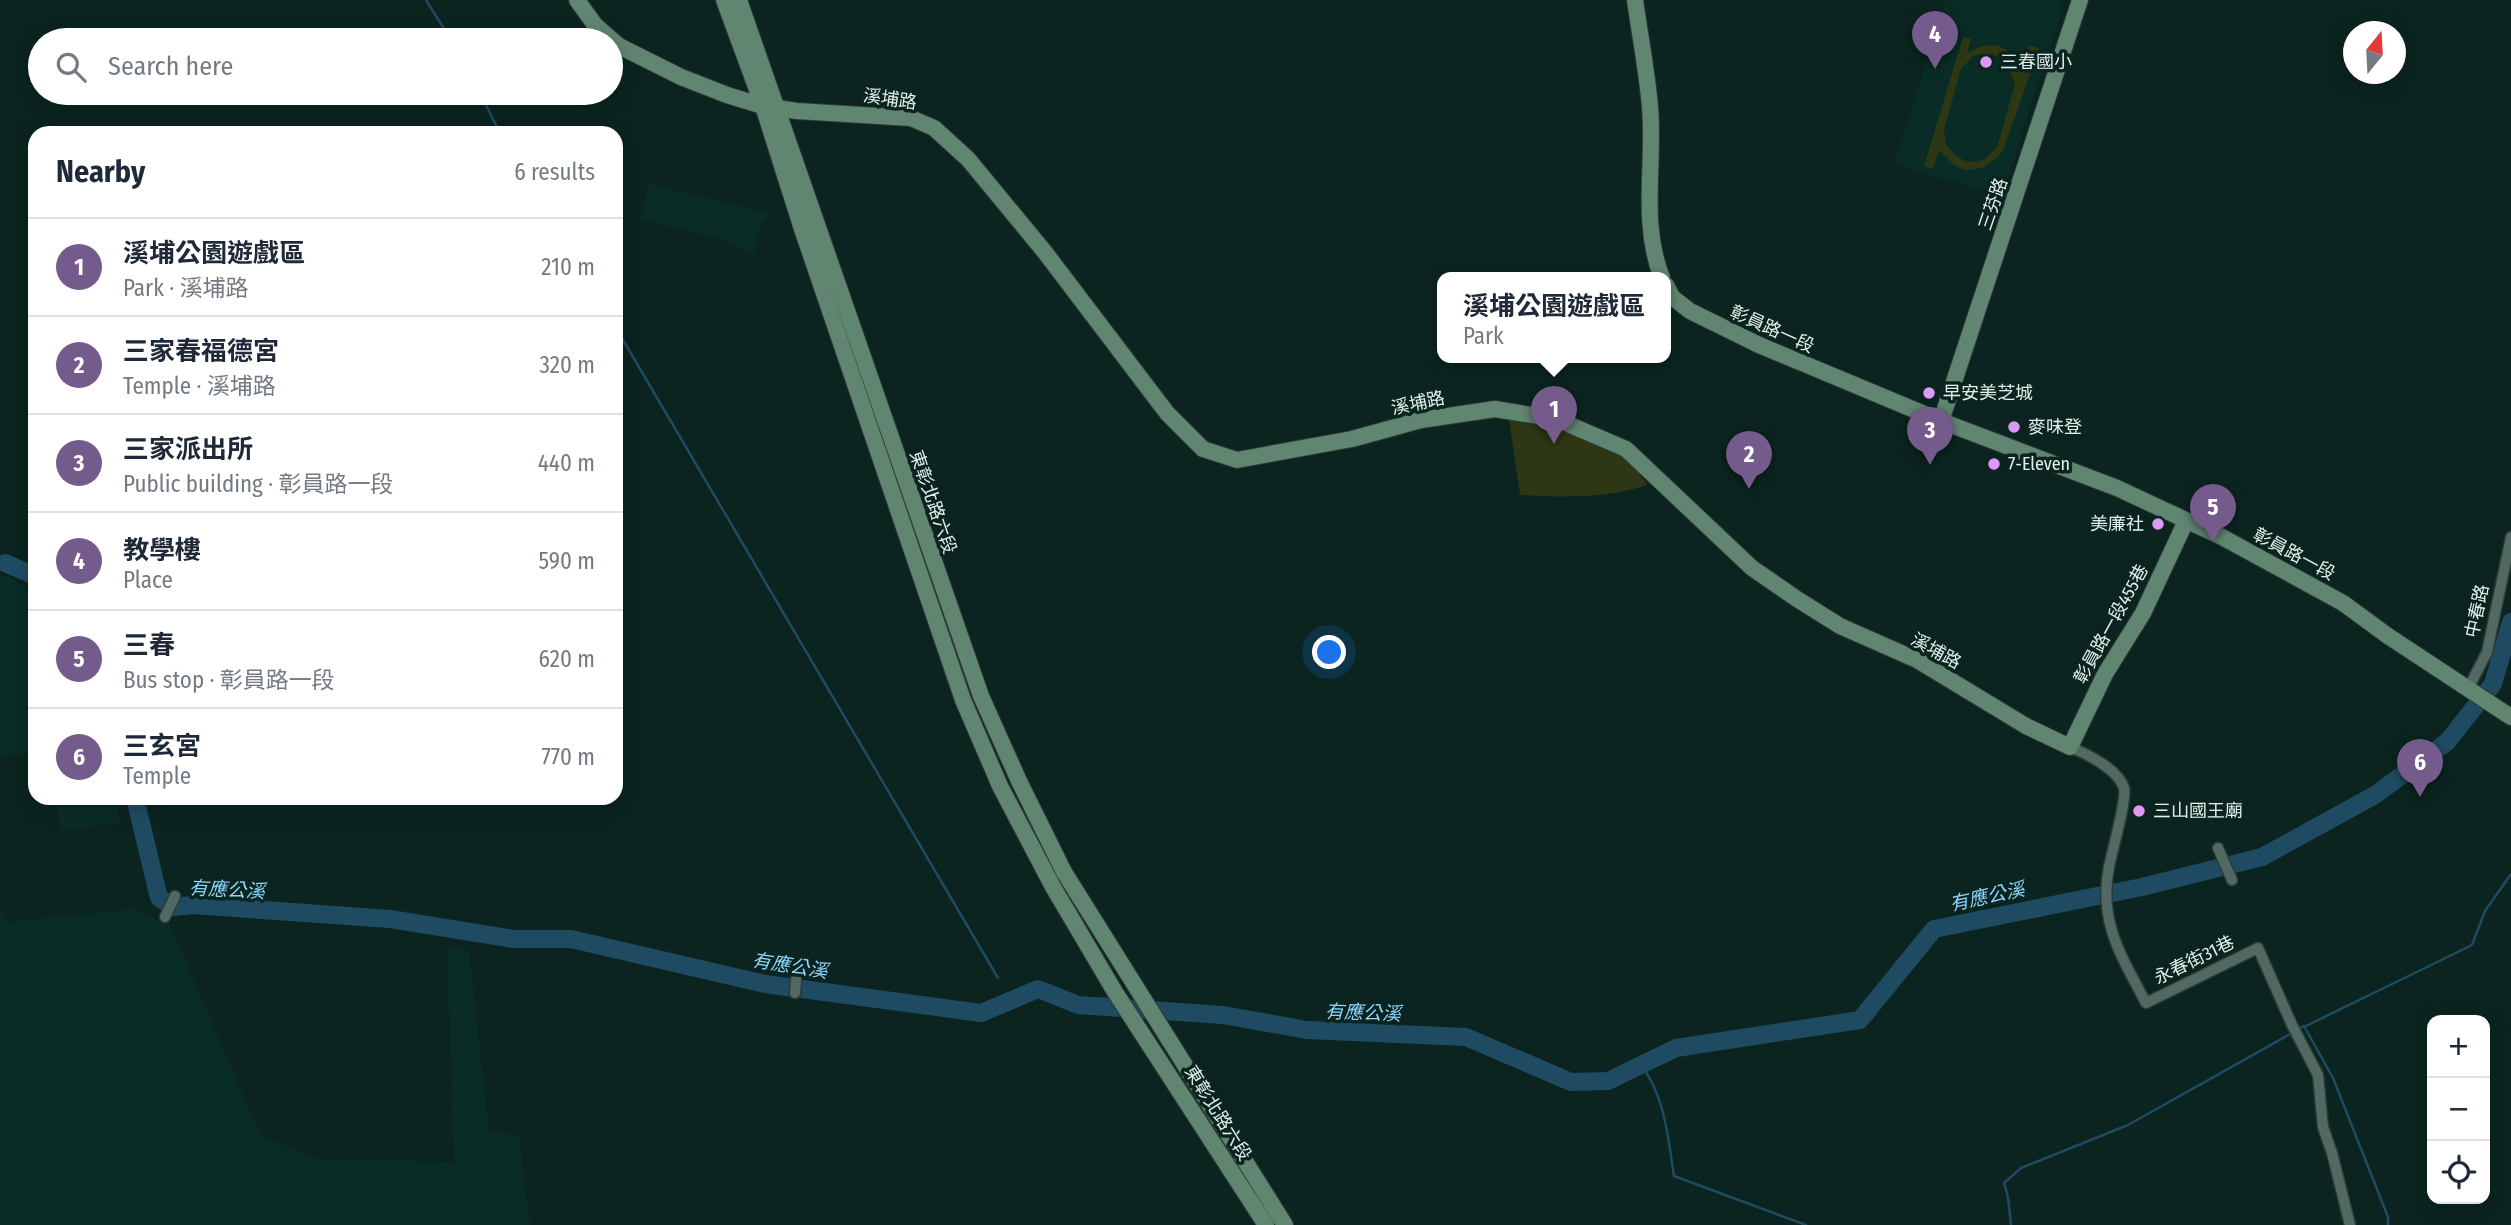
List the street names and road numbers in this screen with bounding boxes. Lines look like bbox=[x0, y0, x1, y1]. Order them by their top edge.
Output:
street label: 溪埔路 bbox=[862, 84, 918, 114]
street label: 三芬路 bbox=[1974, 175, 2012, 233]
street label: 彰員路一段 bbox=[1726, 301, 1818, 357]
street label: 溪埔路 bbox=[1389, 387, 1447, 419]
street label: 東彰北路六段 bbox=[905, 447, 961, 557]
street label: 彰員路一段 bbox=[2249, 523, 2339, 585]
street label: 彰員路一段455巷 bbox=[2069, 561, 2153, 687]
street label: 中春路 bbox=[2461, 582, 2493, 640]
street label: 溪埔路 bbox=[1907, 628, 1965, 674]
street label: 永春街31巷 bbox=[2150, 931, 2238, 989]
street label: 東彰北路六段 bbox=[1180, 1061, 1256, 1165]

